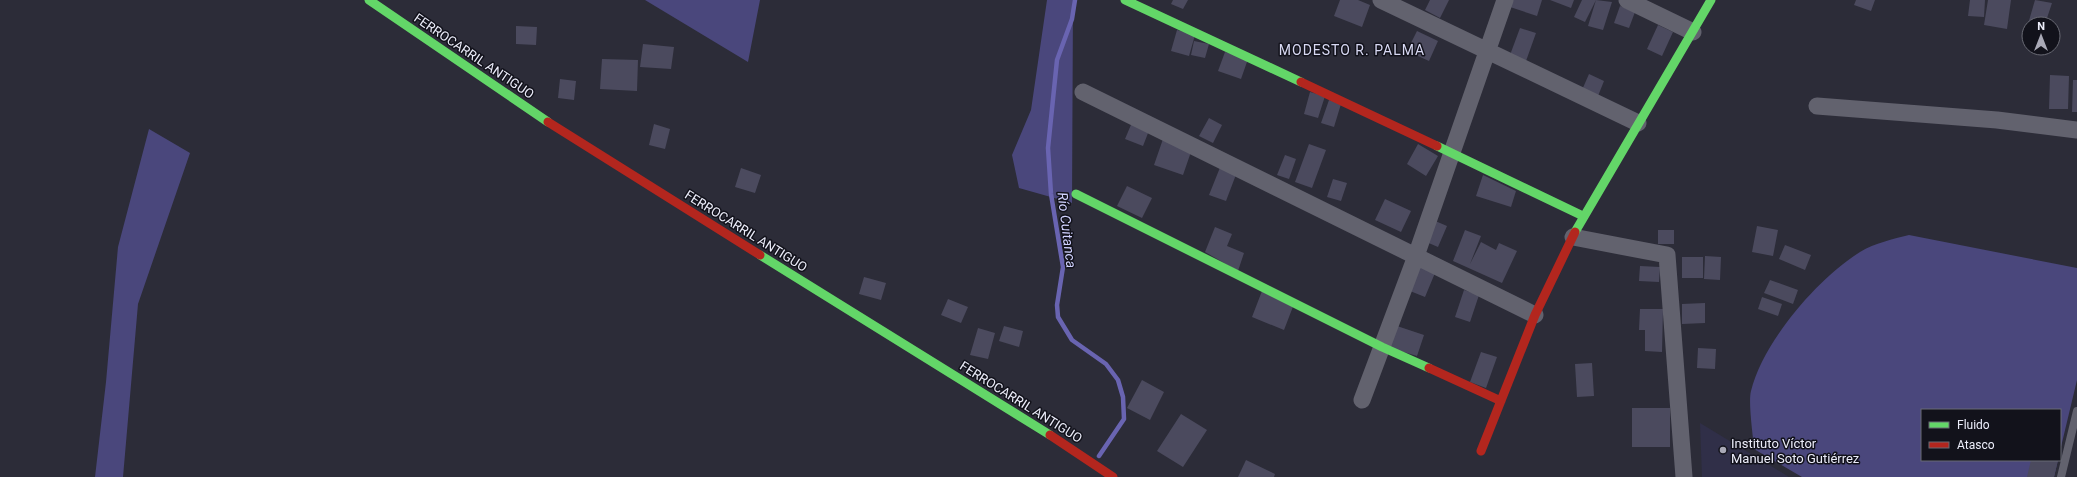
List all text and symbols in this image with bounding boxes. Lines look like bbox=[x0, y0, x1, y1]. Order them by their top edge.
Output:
street label: FERROCARRIL ANTIGUO bbox=[411, 10, 537, 102]
north arrow bbox=[2021, 16, 2061, 56]
text: N bbox=[2037, 20, 2045, 33]
district label: MODESTO R. PALMA bbox=[1279, 42, 1425, 58]
street label: FERROCARRIL ANTIGUO bbox=[682, 187, 810, 275]
water label: Río Cuitanca bbox=[1054, 191, 1080, 269]
street label: FERROCARRIL ANTIGUO bbox=[957, 358, 1085, 446]
legend bbox=[1921, 409, 2061, 461]
text: Fluido bbox=[1957, 418, 1990, 432]
place label: Instituto Víctor Manuel Soto Gutiérrez bbox=[1731, 436, 1860, 466]
text: Atasco bbox=[1957, 438, 1995, 452]
marker: Instituto Víctor Manuel Soto Gutiérrez bbox=[1718, 445, 1728, 455]

